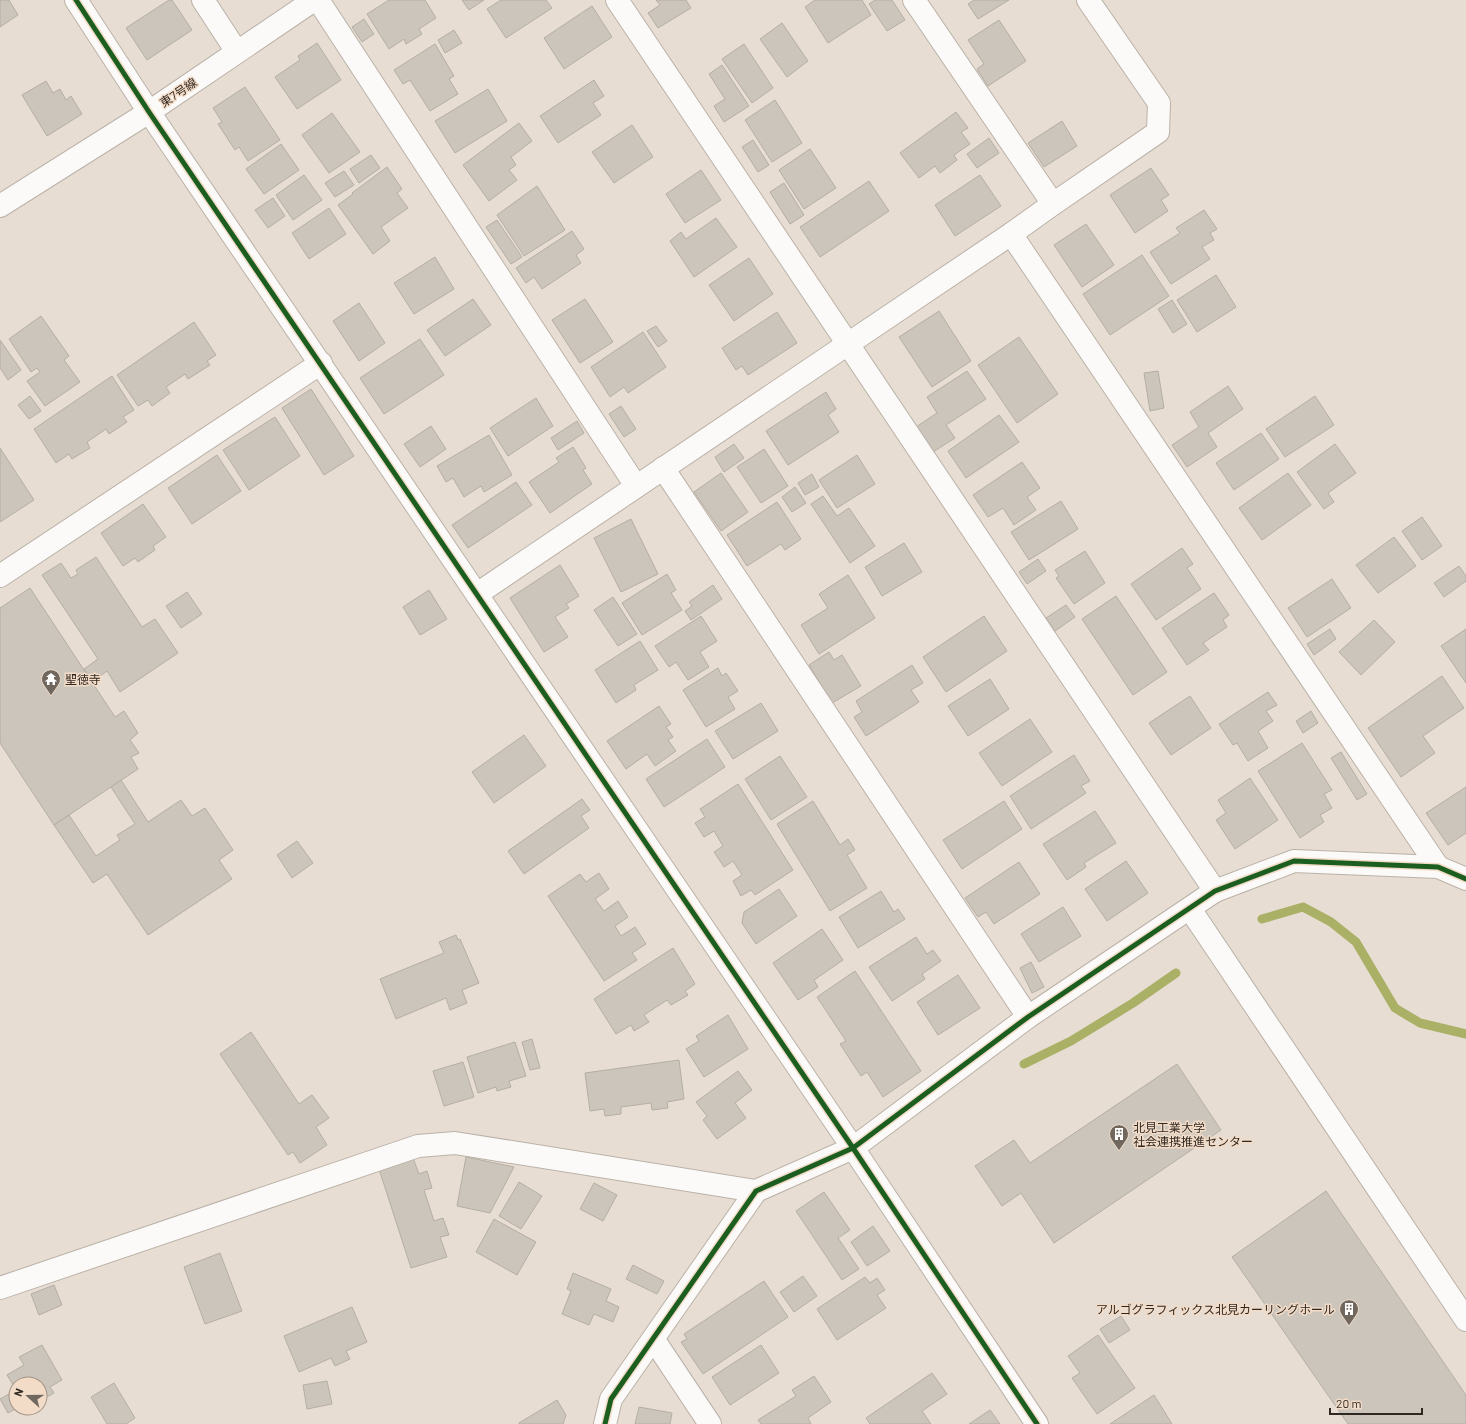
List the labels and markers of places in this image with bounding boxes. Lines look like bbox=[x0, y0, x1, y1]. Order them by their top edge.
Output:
temple icon: 聖徳寺 bbox=[40, 668, 62, 696]
place label: 聖徳寺 bbox=[65, 672, 101, 686]
place label: 北見工業大学 社会連携推進センター bbox=[1133, 1120, 1253, 1148]
building icon: 北見工業大学 社会連携推進センター bbox=[1108, 1123, 1130, 1151]
building icon: アルゴグラフィックス北見カーリングホール bbox=[1338, 1298, 1360, 1326]
place label: アルゴグラフィックス北見カーリングホール bbox=[1096, 1302, 1335, 1316]

